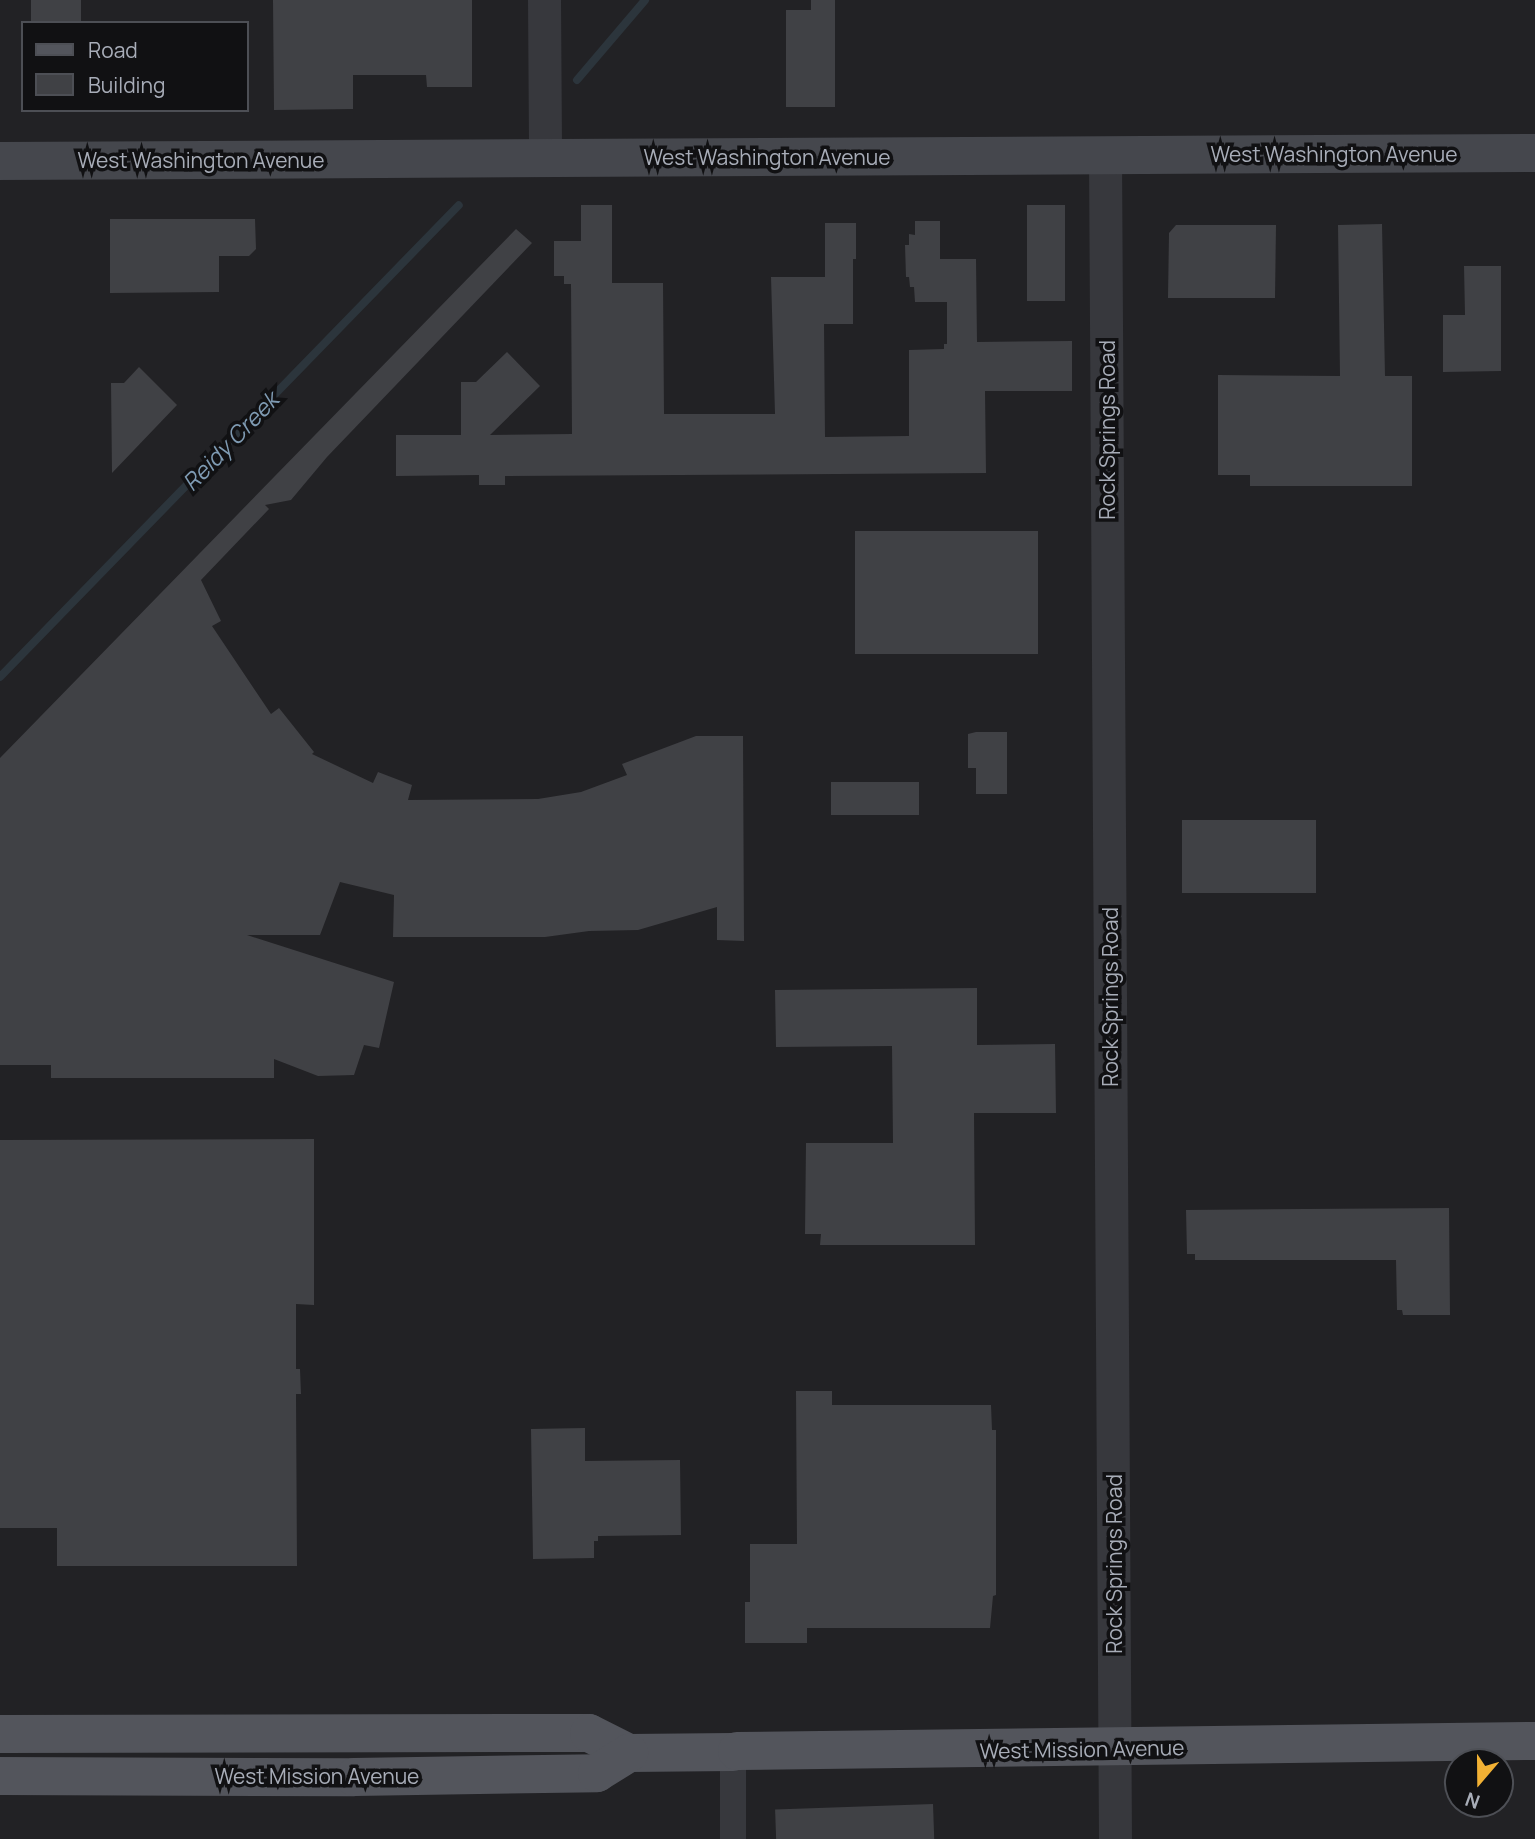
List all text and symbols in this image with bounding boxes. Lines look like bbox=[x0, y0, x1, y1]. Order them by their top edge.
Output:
legend bbox=[21, 21, 248, 112]
text: Road bbox=[88, 36, 138, 64]
text: Building bbox=[88, 71, 165, 99]
street label: West Washington Avenue bbox=[1211, 141, 1457, 167]
street label: West Washington Avenue bbox=[644, 144, 890, 170]
street label: West Washington Avenue bbox=[78, 147, 324, 173]
street label: Rock Springs Road bbox=[1094, 340, 1120, 520]
water label: Reidy Creek bbox=[176, 386, 284, 496]
street label: Rock Springs Road bbox=[1097, 907, 1123, 1087]
street label: Rock Springs Road bbox=[1101, 1474, 1127, 1654]
street label: West Mission Avenue bbox=[979, 1735, 1185, 1763]
north arrow bbox=[1444, 1748, 1514, 1818]
street label: West Mission Avenue bbox=[215, 1763, 419, 1789]
text: N bbox=[1462, 1786, 1483, 1815]

